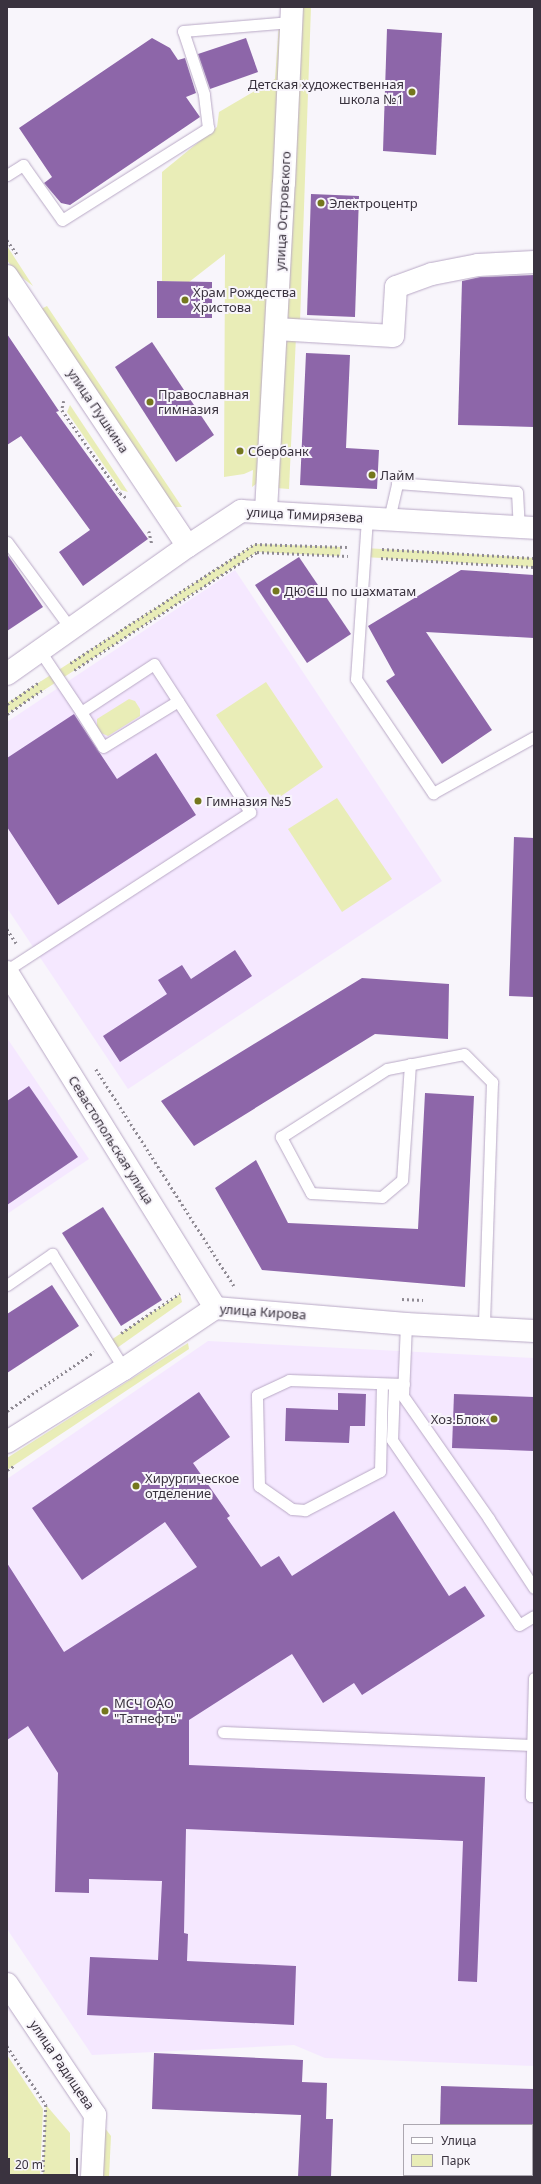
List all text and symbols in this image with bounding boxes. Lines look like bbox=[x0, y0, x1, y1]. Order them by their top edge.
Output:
place label: Детская художественная школа №1 bbox=[248, 77, 404, 108]
marker: Детская художественная школа №1 bbox=[407, 87, 417, 97]
street label: улица Островского bbox=[272, 151, 294, 271]
place label: Электроцентр bbox=[329, 195, 418, 211]
marker: Электроцентр bbox=[316, 198, 326, 208]
place label: Храм Рождества Христова bbox=[193, 285, 296, 316]
marker: Храм Рождества Христова bbox=[180, 295, 190, 305]
street label: улица Пушкина bbox=[64, 366, 132, 456]
place label: Православная гимназия bbox=[158, 387, 249, 418]
marker: Православная гимназия bbox=[145, 397, 155, 407]
place label: Сбербанк bbox=[248, 443, 309, 459]
marker: Сбербанк bbox=[235, 446, 245, 456]
place label: Лайм bbox=[380, 467, 414, 483]
marker: Лайм bbox=[367, 470, 377, 480]
street label: улица Тимирязева bbox=[246, 504, 364, 526]
place label: ДЮСШ по шахматам bbox=[284, 583, 416, 599]
marker: ДЮСШ по шахматам bbox=[271, 586, 281, 596]
place label: Гимназия №5 bbox=[206, 793, 291, 809]
marker: Гимназия №5 bbox=[193, 796, 203, 806]
street label: Севастопольская улица bbox=[65, 1073, 157, 1207]
street label: улица Кирова bbox=[219, 1301, 307, 1323]
place label: Хоз.Блок bbox=[431, 1411, 486, 1427]
marker: Хоз.Блок bbox=[489, 1414, 499, 1424]
place label: Хирургическое отделение bbox=[145, 1471, 239, 1502]
marker: Хирургическое отделение bbox=[130, 1480, 142, 1492]
place label: МСЧ ОАО "Татнефть" bbox=[114, 1696, 181, 1727]
marker: МСЧ ОАО "Татнефть" bbox=[99, 1705, 111, 1717]
street label: улица Радищева bbox=[26, 2017, 98, 2113]
legend bbox=[403, 2124, 533, 2176]
text: Улица bbox=[441, 2132, 476, 2149]
scale bar bbox=[10, 2150, 80, 2176]
text: Парк bbox=[441, 2152, 470, 2169]
text: 20 m bbox=[15, 2156, 43, 2173]

